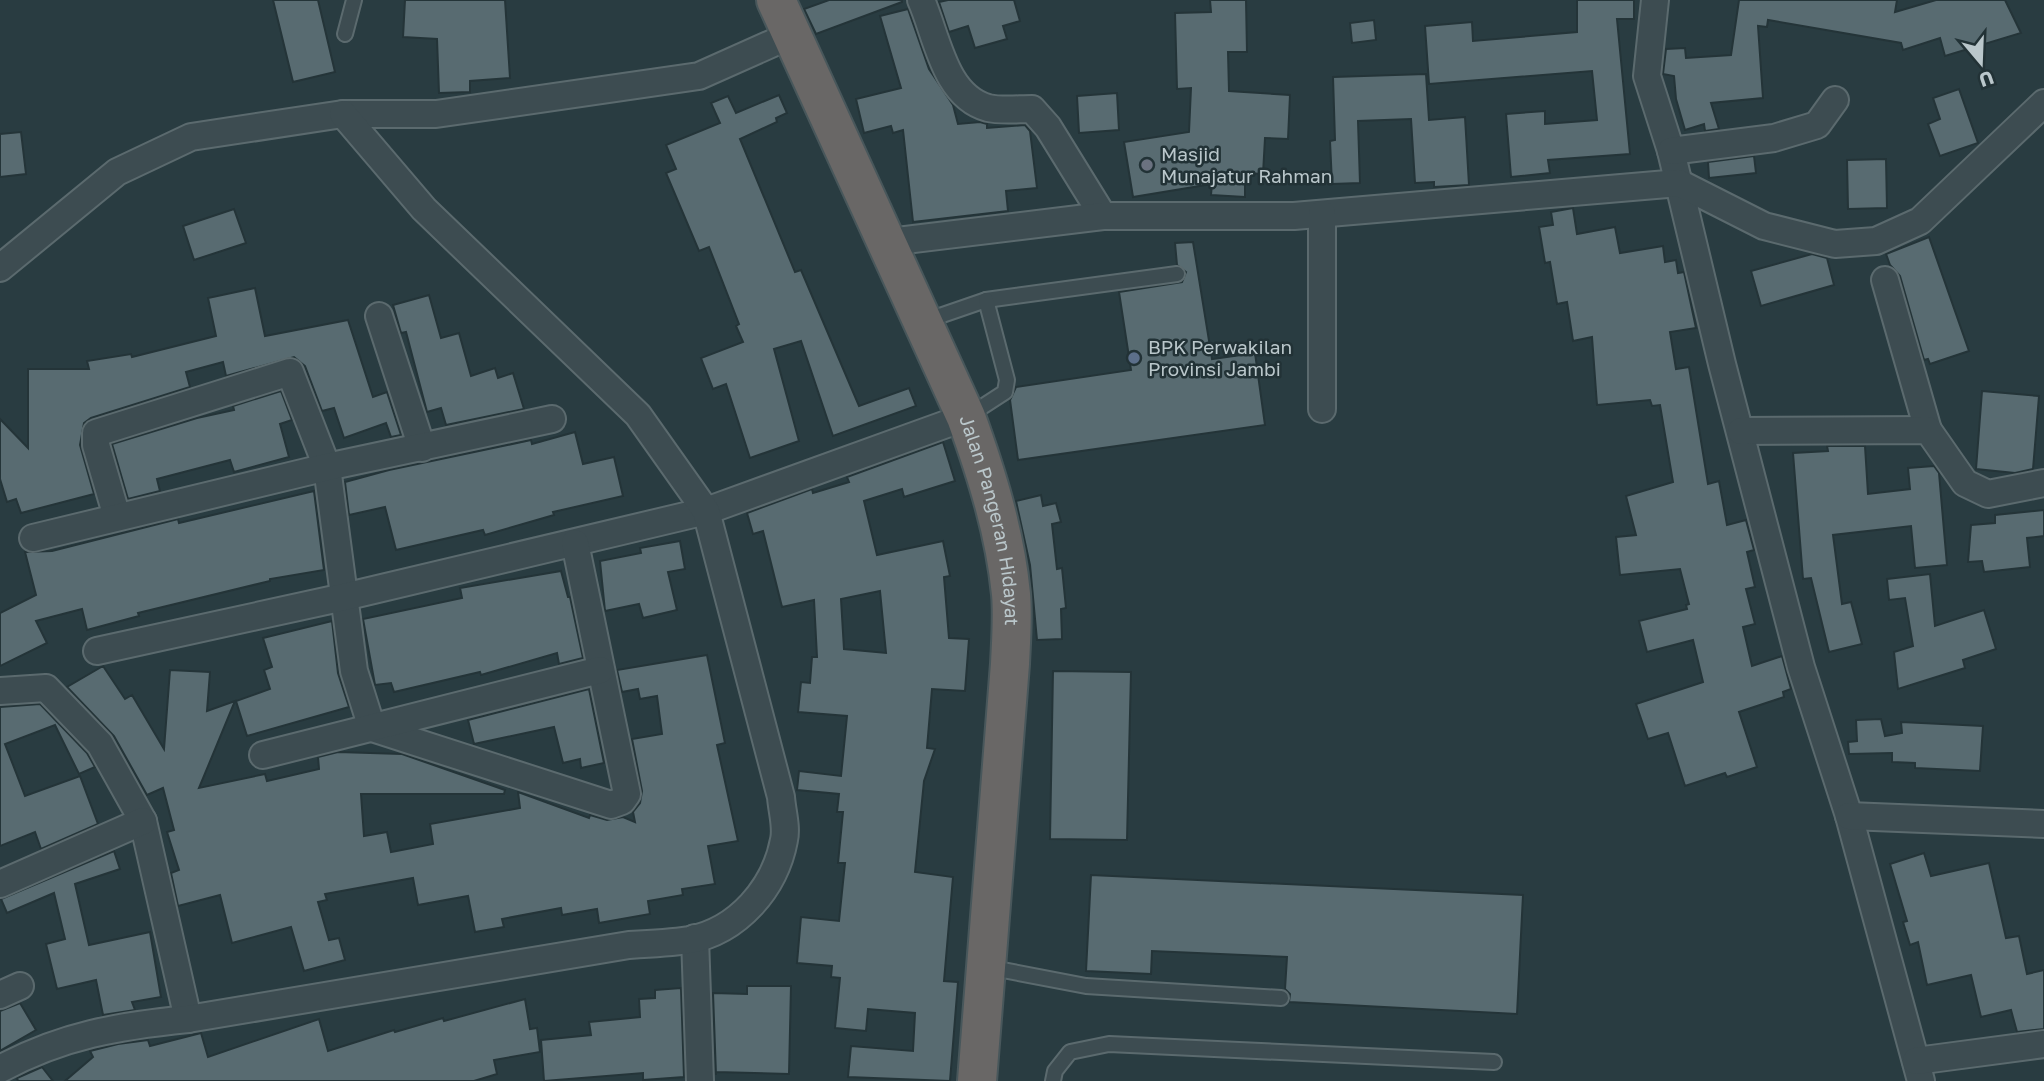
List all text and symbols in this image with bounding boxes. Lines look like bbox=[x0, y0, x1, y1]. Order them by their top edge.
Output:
north arrow bbox=[1946, 28, 2016, 98]
text: U bbox=[1976, 66, 1997, 93]
place label: Masjid Munajatur Rahman bbox=[1161, 142, 1333, 187]
marker: Masjid Munajatur Rahman bbox=[1139, 157, 1155, 173]
place label: BPK Perwakilan Provinsi Jambi bbox=[1148, 335, 1292, 380]
marker: BPK Perwakilan Provinsi Jambi bbox=[1126, 350, 1142, 366]
street label: Jalan Pangeran Hidayat bbox=[955, 412, 1024, 626]

